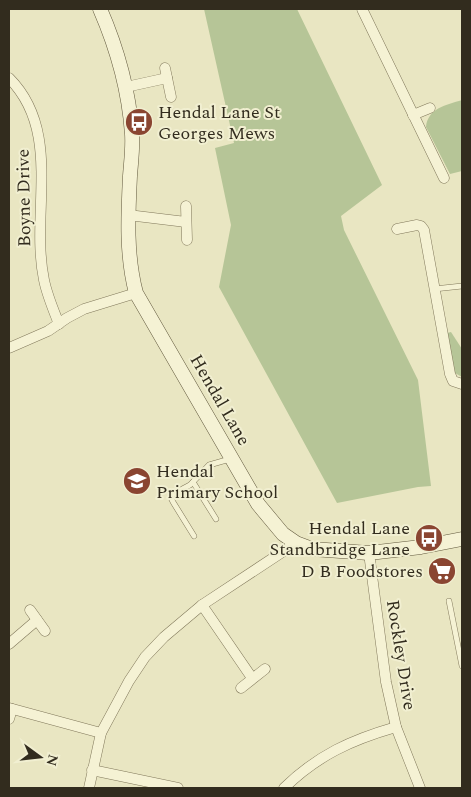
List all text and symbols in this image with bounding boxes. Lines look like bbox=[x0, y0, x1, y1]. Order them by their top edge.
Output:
place label: Hendal Lane St Georges Mews bbox=[158, 99, 280, 147]
bus stop icon: Hendal Lane St Georges Mews bbox=[124, 107, 154, 137]
street label: Boyne Drive bbox=[10, 149, 38, 247]
street label: Hendal Lane bbox=[183, 349, 257, 451]
place label: Hendal Primary School bbox=[156, 458, 278, 506]
school or university icon: Hendal Primary School bbox=[122, 466, 152, 496]
place label: Hendal Lane Standbridge Lane bbox=[269, 515, 410, 563]
bus stop icon: Hendal Lane Standbridge Lane bbox=[414, 523, 444, 553]
supermarket icon: D B Foodstores bbox=[427, 556, 457, 586]
place label: D B Foodstores bbox=[301, 558, 423, 585]
street label: Rockley Drive bbox=[379, 598, 423, 712]
north arrow bbox=[15, 732, 65, 782]
text: N bbox=[40, 752, 64, 768]

